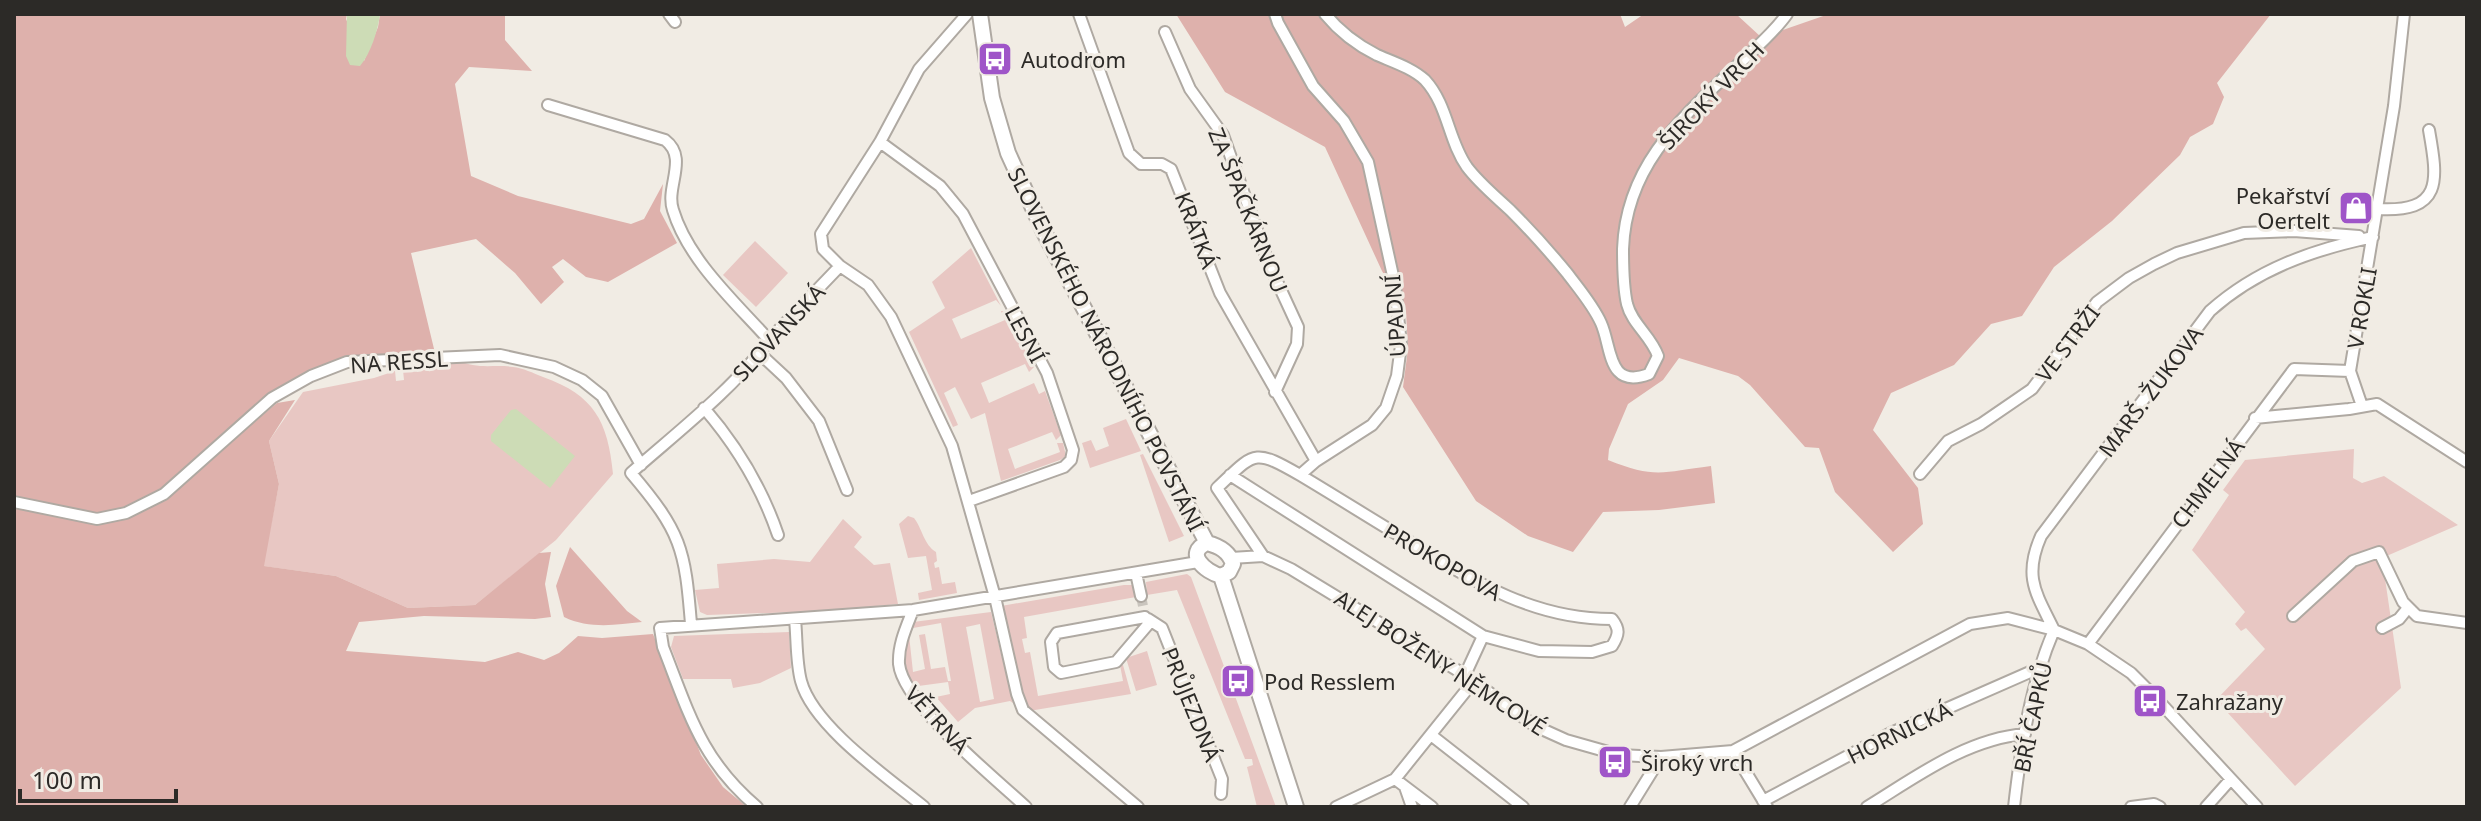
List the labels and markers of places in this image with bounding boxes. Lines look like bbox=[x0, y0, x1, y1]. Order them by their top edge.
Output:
bus stop icon: Autodrom bbox=[976, 40, 1014, 78]
place label: Autodrom bbox=[1021, 44, 1126, 74]
place label: Pekařství Oertelt bbox=[2236, 180, 2331, 235]
shop icon: Pekařství Oertelt bbox=[2337, 189, 2375, 227]
bus stop icon: Pod Resslem bbox=[1219, 662, 1257, 700]
place label: Pod Resslem bbox=[1264, 666, 1396, 696]
bus stop icon: Zahražany bbox=[2131, 682, 2169, 720]
place label: Zahražany bbox=[2176, 686, 2284, 716]
bus stop icon: Široký vrch bbox=[1596, 743, 1634, 781]
place label: Široký vrch bbox=[1641, 747, 1753, 777]

